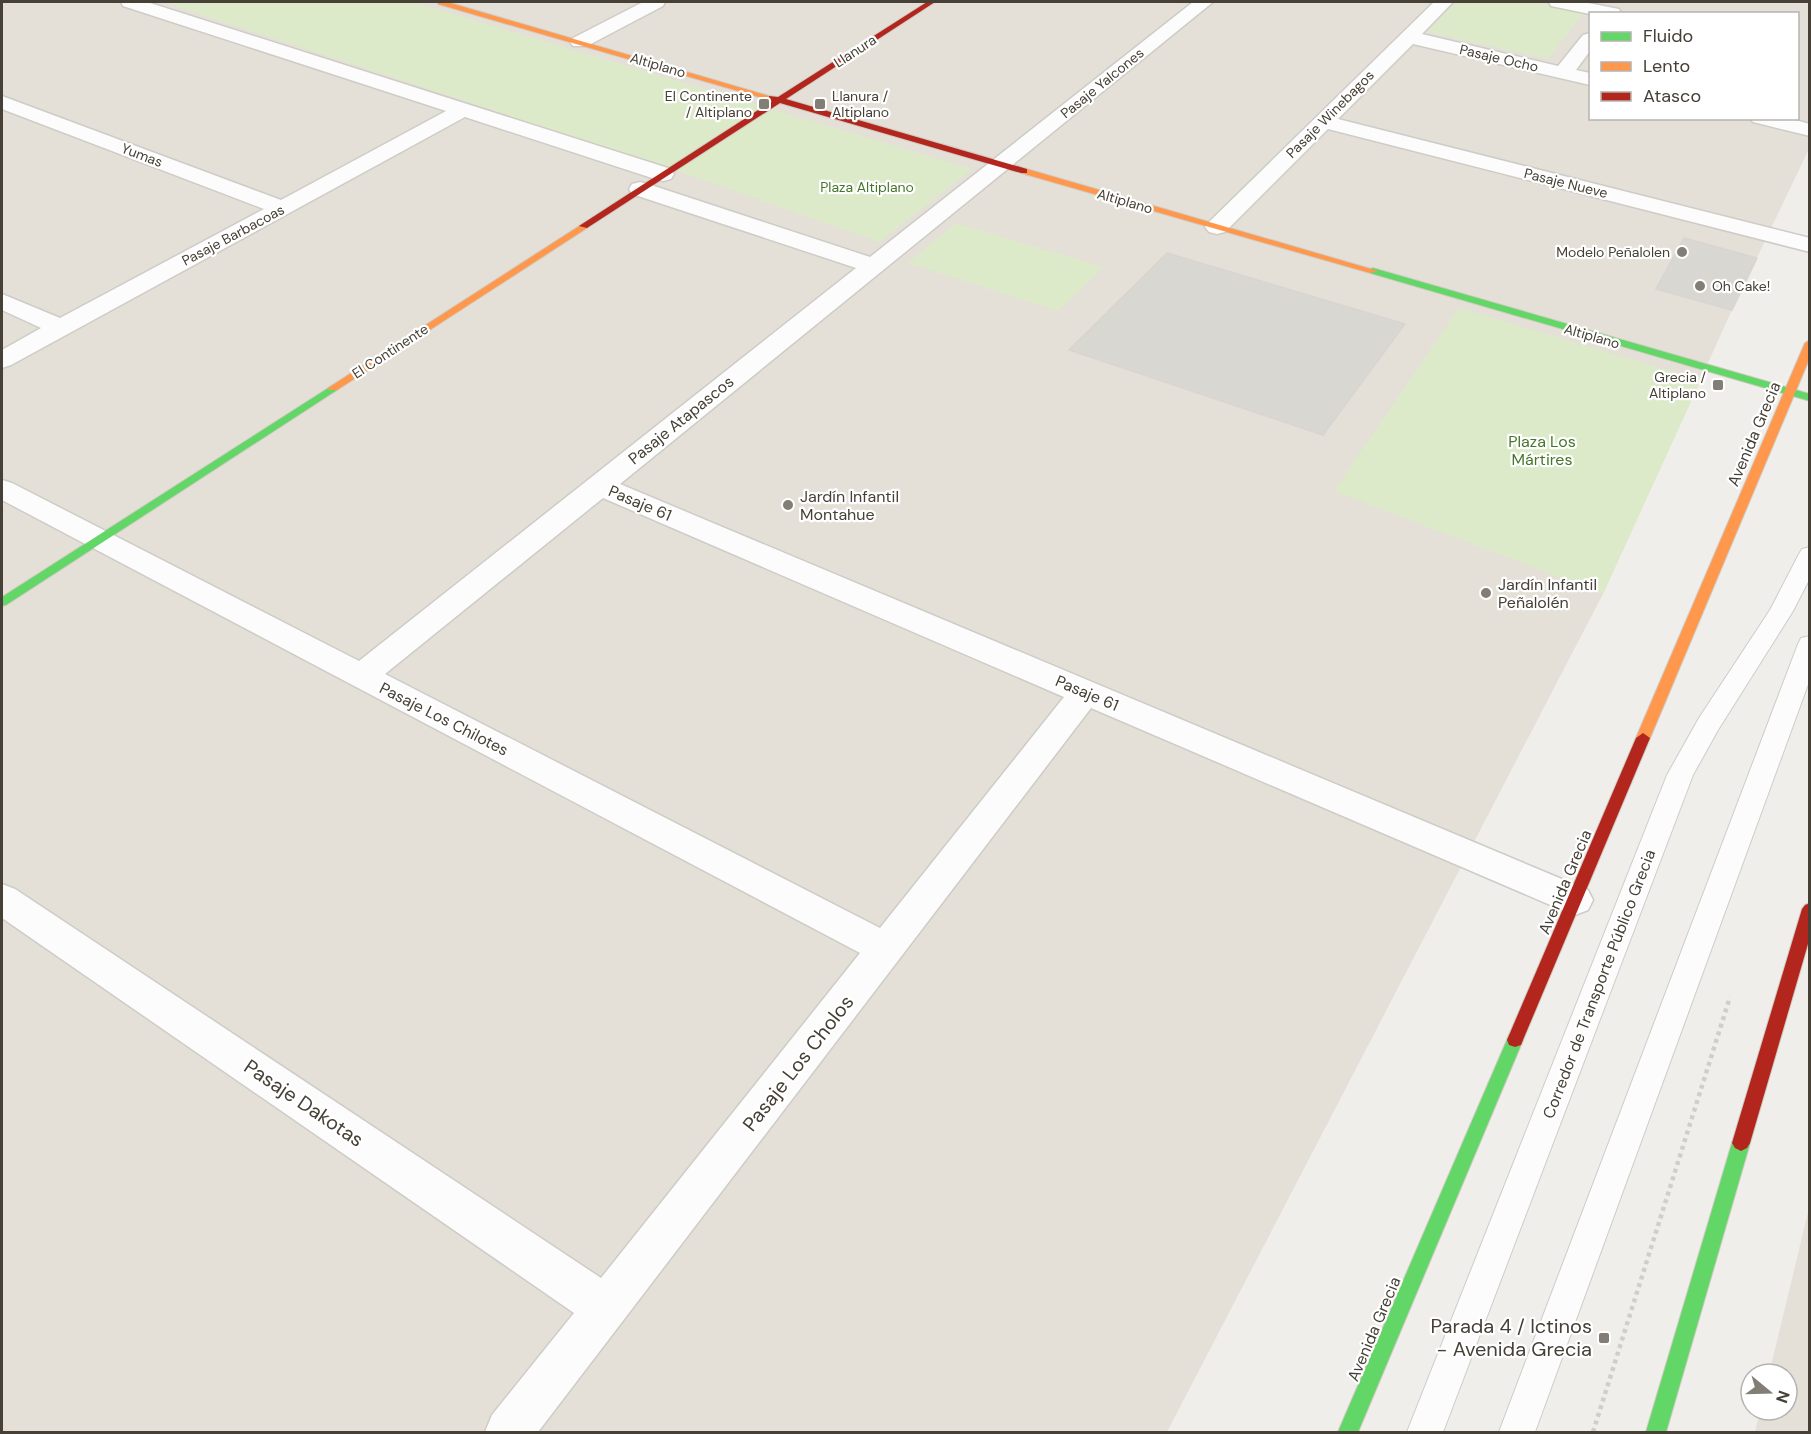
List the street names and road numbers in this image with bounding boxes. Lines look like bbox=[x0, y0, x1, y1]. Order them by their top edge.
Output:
street label: Llanura bbox=[830, 31, 880, 71]
street label: Pasaje Ocho bbox=[1458, 40, 1540, 76]
street label: Pasaje Yalcones bbox=[1057, 44, 1147, 122]
street label: Altiplano bbox=[628, 48, 688, 82]
street label: Pasaje Winebagos bbox=[1282, 66, 1378, 162]
street label: Yumas bbox=[119, 139, 165, 171]
street label: Pasaje Nueve bbox=[1522, 164, 1610, 202]
street label: Altiplano bbox=[1095, 184, 1155, 218]
street label: Pasaje Barbacoas bbox=[179, 200, 287, 270]
street label: Altiplano bbox=[1562, 319, 1622, 353]
street label: El Continente bbox=[349, 320, 432, 382]
street label: Pasaje Atapascos bbox=[624, 371, 738, 469]
street label: Avenida Grecia bbox=[1723, 379, 1785, 489]
street label: Pasaje 61 bbox=[605, 480, 675, 526]
street label: Pasaje 61 bbox=[1052, 670, 1122, 716]
street label: Pasaje Los Chilotes bbox=[376, 677, 512, 761]
street label: Avenida Grecia bbox=[1534, 827, 1596, 937]
street label: Corredor de Transporte Público Grecia bbox=[1538, 846, 1660, 1122]
street label: Pasaje Los Cholos bbox=[737, 990, 859, 1136]
street label: Pasaje Dakotas bbox=[239, 1053, 369, 1153]
street label: Avenida Grecia bbox=[1343, 1274, 1405, 1384]

